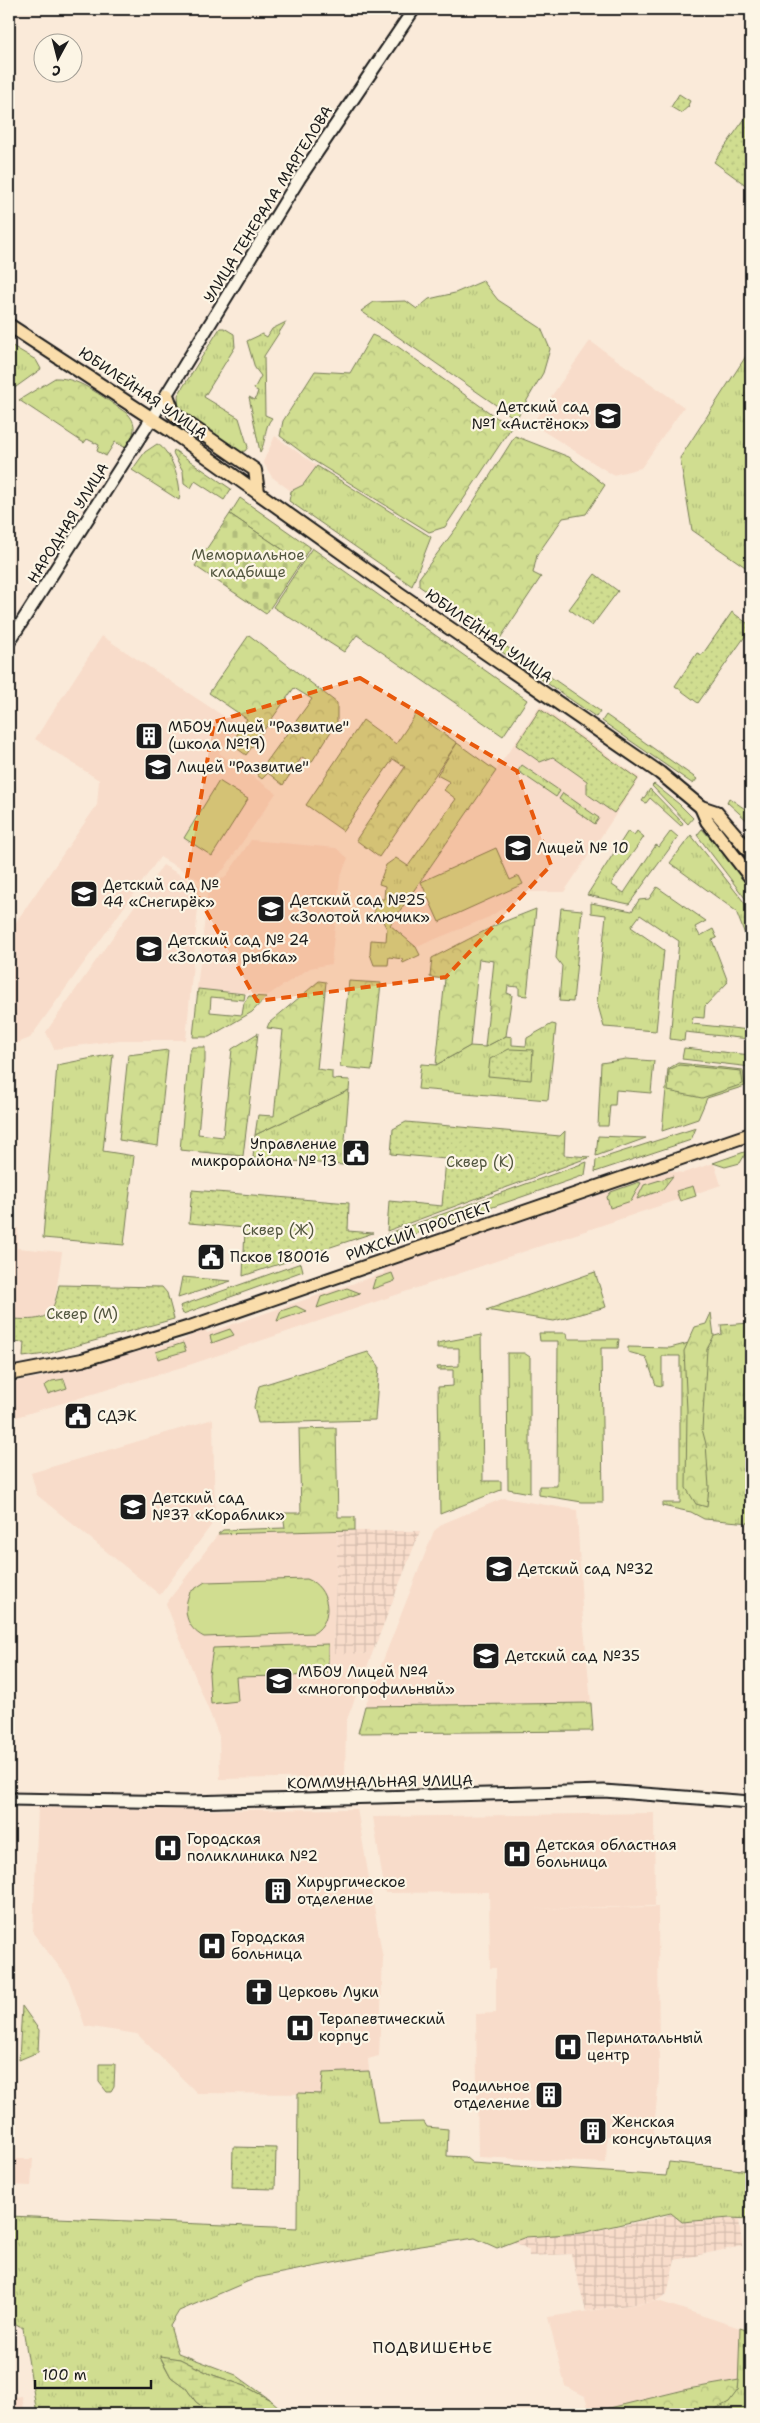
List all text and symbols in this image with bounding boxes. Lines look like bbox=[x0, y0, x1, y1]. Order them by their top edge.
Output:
north arrow bbox=[32, 32, 82, 82]
text: С bbox=[51, 61, 62, 80]
street label: УЛИЦА ГЕНЕРАЛА МАРГЕЛОВА bbox=[199, 102, 337, 306]
street label: ЮБИЛЕЙНАЯ УЛИЦА bbox=[75, 342, 212, 444]
place label: Детский сад №1 «Аистёнок» bbox=[472, 397, 589, 434]
school or university icon: Детский сад №1 «Аистёнок» bbox=[593, 401, 623, 431]
street label: НАРОДНАЯ УЛИЦА bbox=[23, 459, 113, 587]
park label: Мемориальное кладбище bbox=[191, 545, 305, 582]
street label: ЮБИЛЕЙНАЯ УЛИЦА bbox=[422, 584, 557, 687]
place label: МБОУ Лицей "Развитие" (школа №19) bbox=[168, 717, 349, 754]
building icon: МБОУ Лицей "Развитие" (школа №19) bbox=[134, 721, 164, 751]
school or university icon: Лицей "Развитие" bbox=[143, 752, 173, 782]
place label: Лицей "Развитие" bbox=[177, 757, 309, 777]
school or university icon: Лицей № 10 bbox=[503, 833, 533, 863]
place label: Лицей № 10 bbox=[537, 838, 629, 858]
place label: Детский сад № 44 «Снегирёк» bbox=[103, 875, 219, 912]
school or university icon: Детский сад № 44 «Снегирёк» bbox=[69, 879, 99, 909]
place label: Детский сад №25 «Золотой ключик» bbox=[290, 890, 430, 927]
school or university icon: Детский сад №25 «Золотой ключик» bbox=[256, 894, 286, 924]
place label: Детский сад № 24 «Золотая рыбка» bbox=[168, 930, 309, 967]
school or university icon: Детский сад № 24 «Золотая рыбка» bbox=[134, 934, 164, 964]
place label: Управление микрорайона № 13 bbox=[191, 1134, 337, 1171]
public building icon: Управление микрорайона № 13 bbox=[341, 1138, 371, 1168]
park label: Сквер (К) bbox=[446, 1152, 514, 1172]
street label: РИЖСКИЙ ПРОСПЕКТ bbox=[343, 1196, 495, 1265]
park label: Сквер (Ж) bbox=[242, 1220, 314, 1240]
public building icon: Псков 180016 bbox=[196, 1242, 226, 1272]
place label: Псков 180016 bbox=[230, 1247, 330, 1267]
park label: Сквер (М) bbox=[46, 1304, 118, 1324]
public building icon: СДЭК bbox=[63, 1401, 93, 1431]
place label: СДЭК bbox=[97, 1406, 137, 1426]
place label: Детский сад №37 «Кораблик» bbox=[152, 1488, 285, 1525]
school or university icon: Детский сад №37 «Кораблик» bbox=[118, 1492, 148, 1522]
school or university icon: Детский сад №32 bbox=[484, 1554, 514, 1584]
place label: Детский сад №32 bbox=[518, 1559, 654, 1579]
school or university icon: Детский сад №35 bbox=[471, 1641, 501, 1671]
place label: Детский сад №35 bbox=[505, 1646, 640, 1666]
place label: МБОУ Лицей №4 «многопрофильный» bbox=[298, 1662, 455, 1699]
school or university icon: МБОУ Лицей №4 «многопрофильный» bbox=[264, 1666, 294, 1696]
street label: КОММУНАЛЬНАЯ УЛИЦА bbox=[287, 1770, 473, 1794]
place label: Городская поликлиника №2 bbox=[187, 1829, 318, 1866]
hospital icon: Городская поликлиника №2 bbox=[153, 1833, 183, 1863]
place label: Детская областная больница bbox=[536, 1835, 677, 1872]
hospital icon: Детская областная больница bbox=[502, 1839, 532, 1869]
place label: Хирургическое отделение bbox=[297, 1872, 406, 1909]
building icon: Хирургическое отделение bbox=[263, 1876, 293, 1906]
place label: Городская больница bbox=[231, 1927, 305, 1964]
hospital icon: Городская больница bbox=[197, 1931, 227, 1961]
church icon: Церковь Луки bbox=[244, 1977, 274, 2007]
place label: Церковь Луки bbox=[278, 1982, 379, 2002]
place label: Терапевтический корпус bbox=[319, 2009, 445, 2046]
hospital icon: Терапевтический корпус bbox=[285, 2013, 315, 2043]
place label: Перинатальный центр bbox=[587, 2028, 703, 2065]
hospital icon: Перинатальный центр bbox=[553, 2032, 583, 2062]
place label: Родильное отделение bbox=[452, 2076, 530, 2113]
building icon: Родильное отделение bbox=[534, 2080, 564, 2110]
place label: Женская консультация bbox=[612, 2112, 712, 2149]
building icon: Женская консультация bbox=[578, 2116, 608, 2146]
district label: ПОДВИШЕНЬЕ bbox=[373, 2337, 493, 2358]
scale bar bbox=[35, 2358, 151, 2390]
text: 100 m bbox=[42, 2365, 87, 2385]

